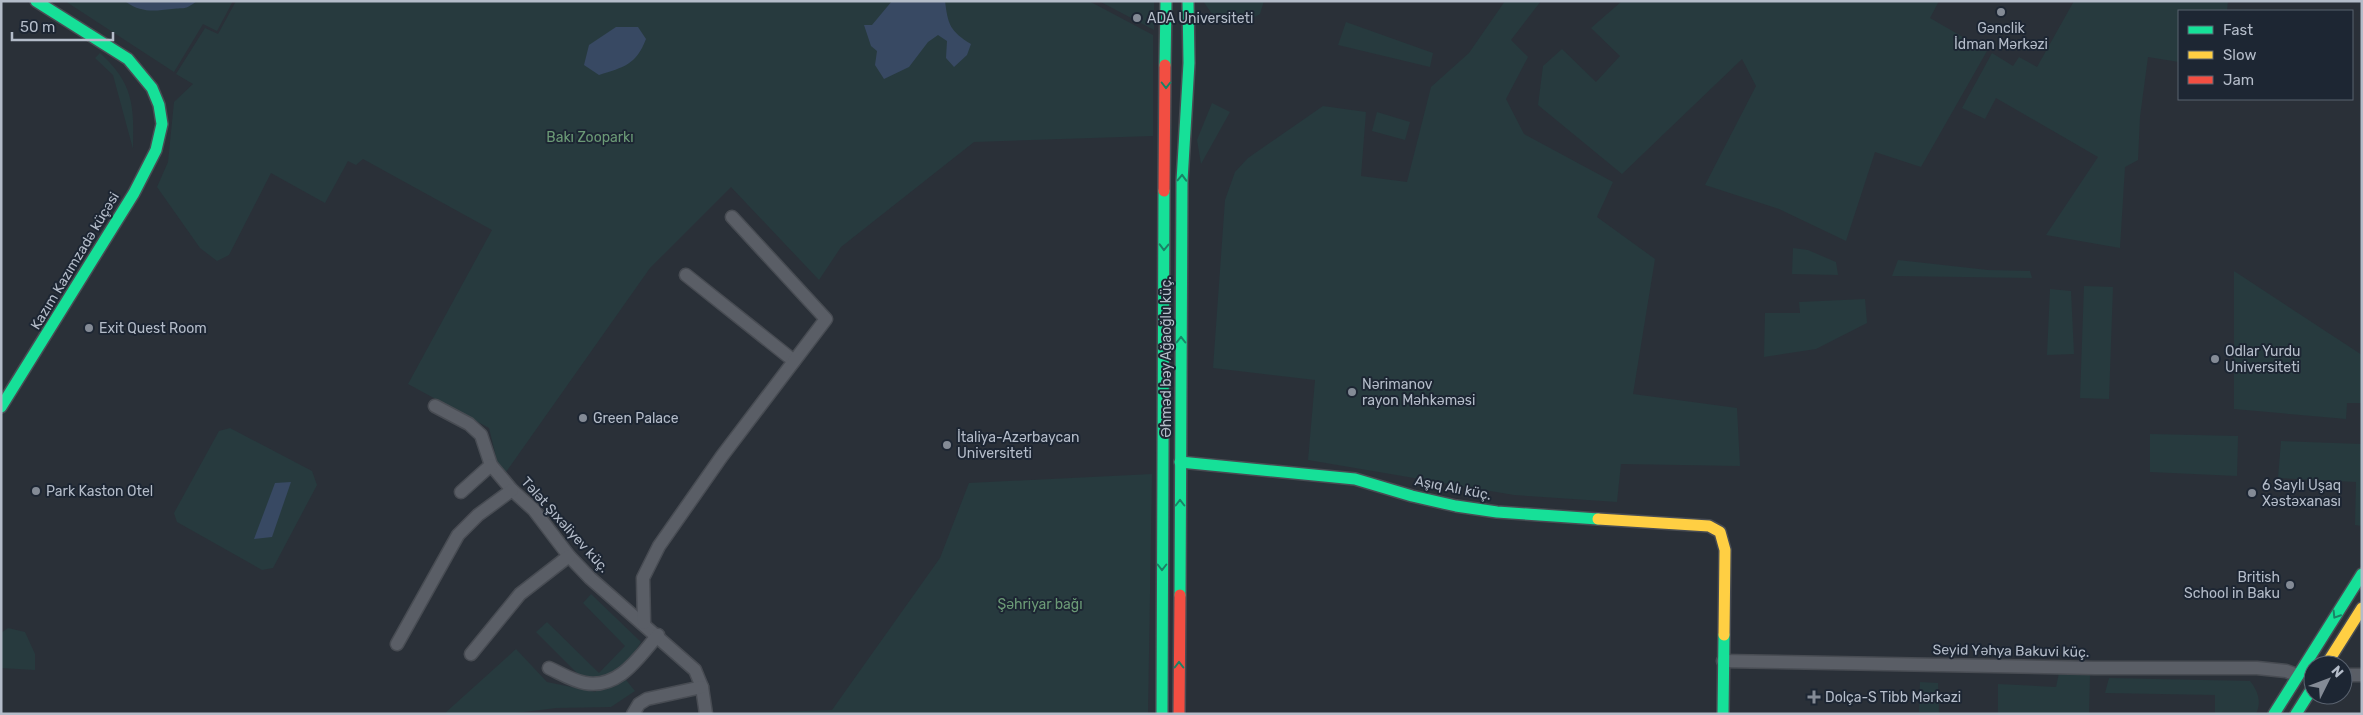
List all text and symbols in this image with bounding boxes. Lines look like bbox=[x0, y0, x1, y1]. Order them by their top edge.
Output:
marker: Gənclik İdman Mərkəzi bbox=[1995, 6, 2007, 18]
scale bar bbox=[12, 10, 114, 42]
place label: ADA Universiteti bbox=[1147, 10, 1253, 27]
legend bbox=[2178, 10, 2353, 100]
marker: ADA Universiteti bbox=[1131, 12, 1143, 24]
text: 50 m bbox=[20, 18, 55, 36]
place label: Gənclik İdman Mərkəzi bbox=[1954, 20, 2048, 53]
text: Fast bbox=[2223, 21, 2253, 39]
text: Slow bbox=[2223, 46, 2256, 64]
text: Jam bbox=[2223, 71, 2254, 89]
one-way arrow bbox=[1161, 82, 1171, 89]
park label: Bakı Zooparkı bbox=[546, 129, 634, 146]
one-way arrow bbox=[1177, 173, 1187, 181]
street label: Kazım Kazımzadə küçəsi bbox=[27, 189, 123, 333]
one-way arrow bbox=[1159, 244, 1169, 252]
street label: Əhməd bəy Ağaoğlu küç. bbox=[1158, 276, 1175, 438]
place label: Exit Quest Room bbox=[99, 320, 207, 337]
marker: Exit Quest Room bbox=[83, 322, 95, 334]
one-way arrow bbox=[1176, 336, 1186, 344]
place label: Odlar Yurdu Universiteti bbox=[2225, 343, 2300, 376]
marker: Odlar Yurdu Universiteti bbox=[2209, 353, 2221, 365]
place label: Nərimanov rayon Məhkəməsi bbox=[1362, 376, 1475, 409]
marker: Nərimanov rayon Məhkəməsi bbox=[1346, 386, 1358, 398]
place label: Green Palace bbox=[593, 410, 679, 427]
marker: Green Palace bbox=[577, 412, 589, 424]
place label: İtaliya-Azərbaycan Universiteti bbox=[957, 429, 1079, 462]
marker: İtaliya-Azərbaycan Universiteti bbox=[941, 439, 953, 451]
street label: Aşıq Alı küç. bbox=[1413, 472, 1493, 504]
street label: Tələt Şıxəliyev küç. bbox=[518, 474, 612, 576]
place label: 6 Saylı Uşaq Xəstəxanası bbox=[2262, 477, 2341, 510]
place label: Park Kaston Otel bbox=[46, 483, 153, 500]
marker: Park Kaston Otel bbox=[30, 485, 42, 497]
marker: 6 Saylı Uşaq Xəstəxanası bbox=[2246, 487, 2258, 499]
one-way arrow bbox=[1175, 498, 1185, 506]
one-way arrow bbox=[1157, 564, 1167, 572]
place label: British School in Baku bbox=[2184, 569, 2280, 602]
marker: British School in Baku bbox=[2284, 579, 2296, 591]
park label: Şəhriyar bağı bbox=[997, 596, 1083, 613]
one-way arrow bbox=[2332, 610, 2342, 619]
street label: Seyid Yəhya Bakuvi küç. bbox=[1933, 641, 2089, 661]
north arrow bbox=[2303, 655, 2353, 705]
one-way arrow bbox=[1174, 661, 1184, 668]
text: N bbox=[2328, 662, 2347, 681]
place label: Dolça-S Tibb Mərkəzi bbox=[1825, 689, 1961, 706]
marker: Dolça-S Tibb Mərkəzi bbox=[1807, 690, 1821, 704]

